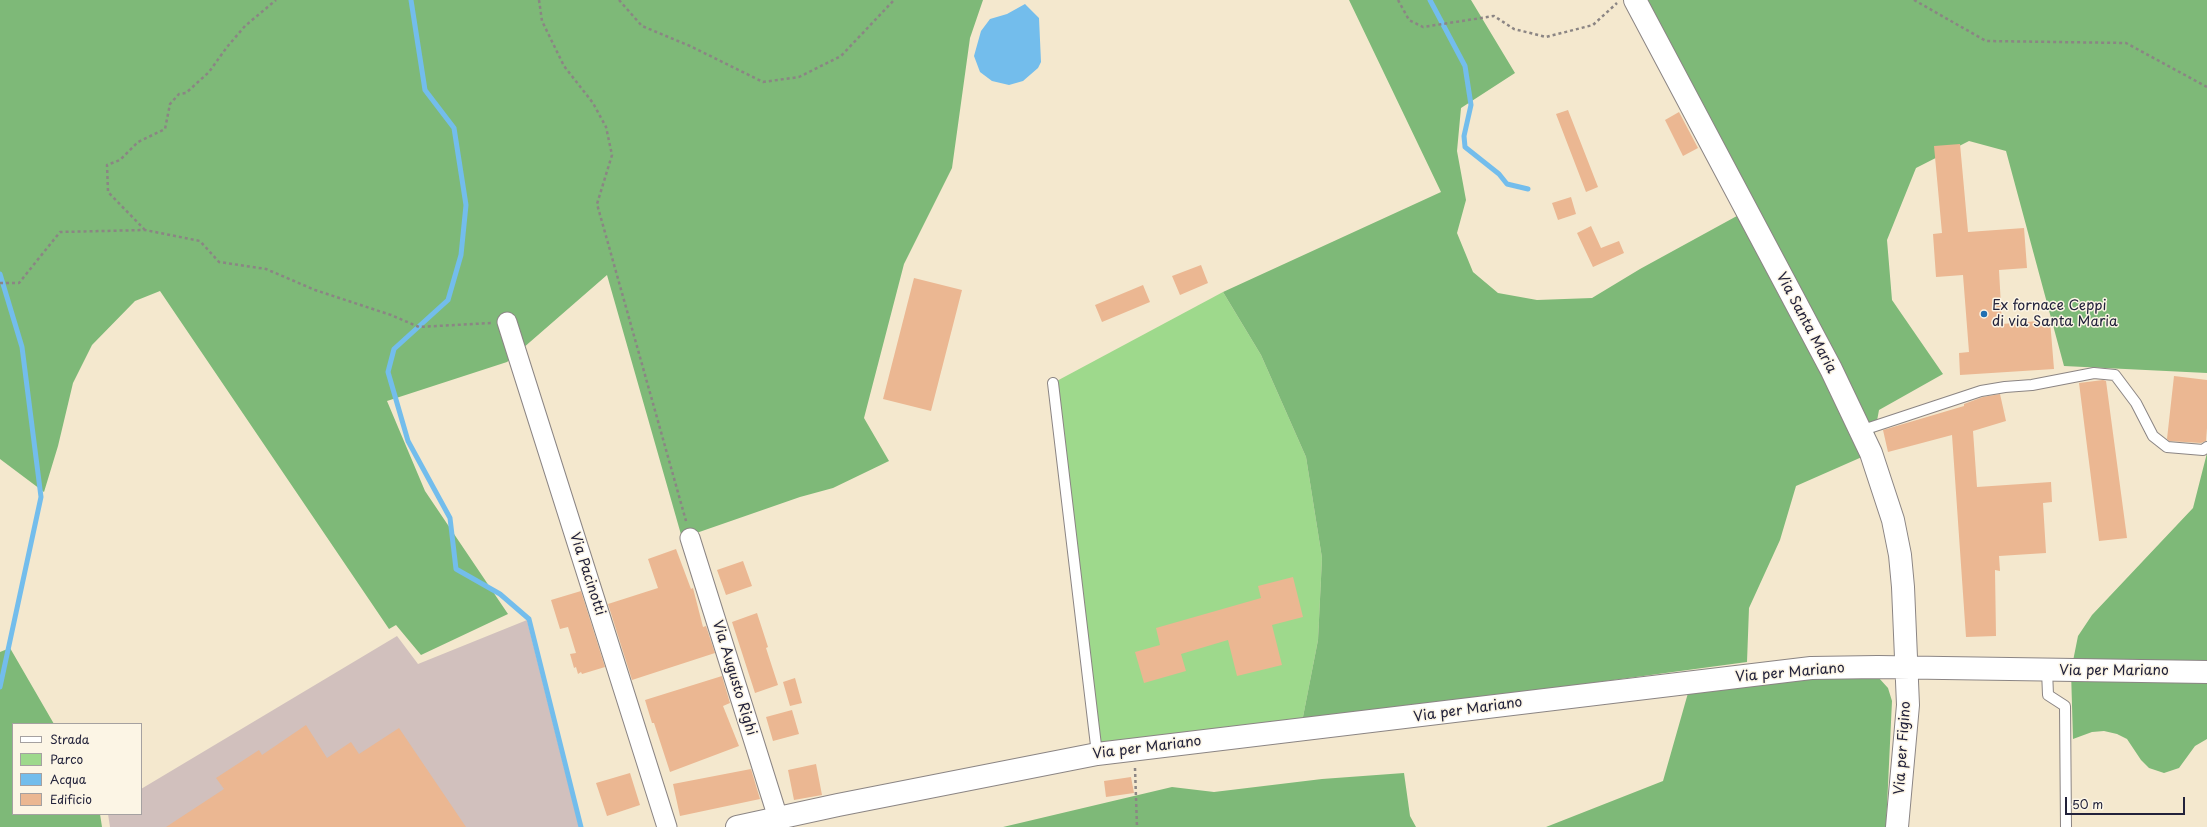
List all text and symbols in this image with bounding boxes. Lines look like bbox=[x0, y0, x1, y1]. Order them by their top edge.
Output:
street label: Via Santa Maria bbox=[1772, 270, 1840, 376]
place label: Ex fornace Ceppi di via Santa Maria bbox=[1992, 298, 2118, 330]
marker: Ex fornace Ceppi di via Santa Maria bbox=[1979, 309, 1989, 319]
street label: Via Pacinotti bbox=[566, 530, 608, 618]
street label: Via Augusto Righi bbox=[708, 618, 760, 738]
street label: Via per Mariano bbox=[1735, 660, 1845, 686]
street label: Via per Mariano bbox=[2059, 663, 2169, 679]
street label: Via per Mariano bbox=[1413, 694, 1523, 726]
street label: Via per Figino bbox=[1891, 701, 1915, 795]
legend bbox=[12, 723, 142, 815]
text: Strada bbox=[50, 730, 89, 748]
street label: Via per Mariano bbox=[1092, 733, 1202, 763]
text: Parco bbox=[50, 750, 83, 768]
text: Acqua bbox=[50, 770, 86, 788]
scale bar bbox=[2067, 789, 2187, 815]
text: Edificio bbox=[50, 790, 92, 808]
text: 50 m bbox=[2072, 795, 2103, 813]

